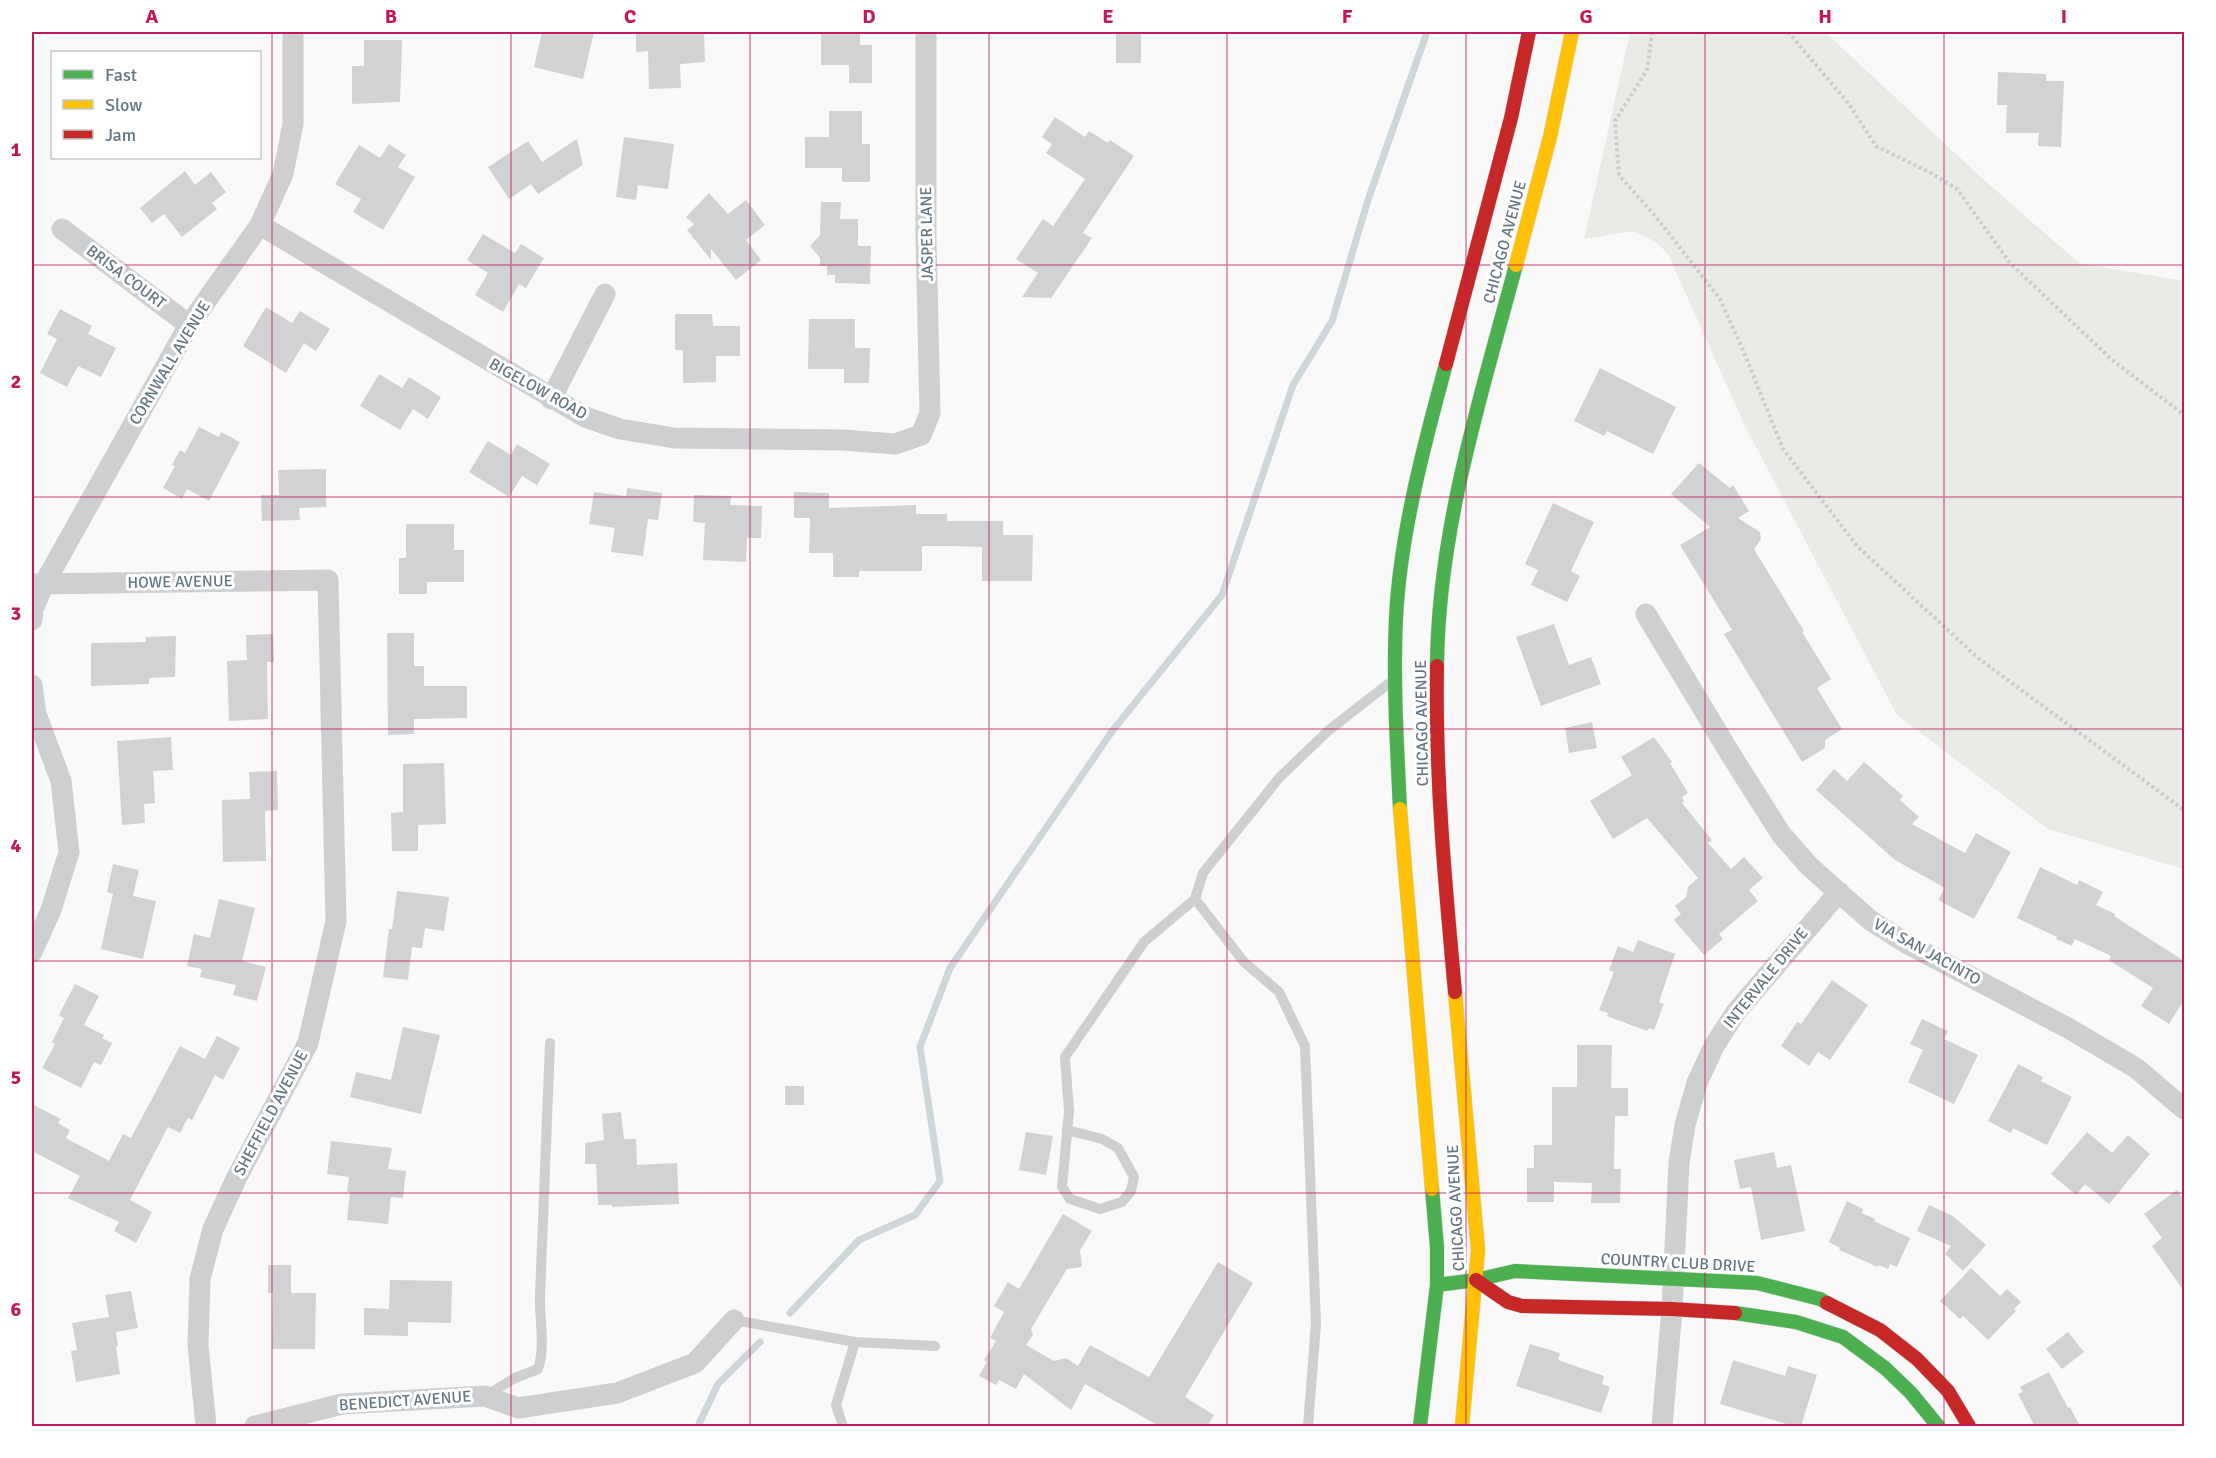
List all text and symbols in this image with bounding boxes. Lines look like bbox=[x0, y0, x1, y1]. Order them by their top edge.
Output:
text: A bbox=[146, 4, 159, 29]
text: B bbox=[385, 4, 397, 29]
text: C bbox=[624, 4, 636, 29]
text: D bbox=[862, 4, 876, 29]
text: E bbox=[1102, 4, 1114, 29]
text: F bbox=[1342, 4, 1353, 29]
text: G bbox=[1579, 4, 1593, 29]
text: H bbox=[1818, 4, 1832, 29]
text: I bbox=[2061, 4, 2067, 29]
legend bbox=[51, 51, 261, 159]
text: Fast bbox=[105, 64, 137, 86]
text: Slow bbox=[105, 94, 142, 116]
text: Jam bbox=[105, 124, 136, 146]
text: 1 bbox=[11, 137, 22, 162]
street label: CHICAGO AVENUE bbox=[1479, 178, 1531, 306]
street label: JASPER LANE bbox=[916, 186, 938, 282]
street label: BRISA COURT bbox=[82, 241, 170, 313]
street label: CORNWALL AVENUE bbox=[125, 297, 215, 429]
street label: BIGELOW ROAD bbox=[485, 354, 591, 424]
text: 2 bbox=[11, 369, 21, 394]
street label: HOWE AVENUE bbox=[127, 571, 233, 593]
text: 3 bbox=[11, 601, 21, 626]
street label: CHICAGO AVENUE bbox=[1411, 660, 1433, 786]
text: 4 bbox=[11, 833, 22, 858]
street label: VIA SAN JACINTO bbox=[1870, 914, 1984, 990]
street label: INTERVALE DRIVE bbox=[1719, 924, 1813, 1032]
street label: SHEFFIELD AVENUE bbox=[230, 1047, 312, 1179]
text: 5 bbox=[11, 1065, 21, 1090]
street label: CHICAGO AVENUE bbox=[1443, 1144, 1469, 1272]
street label: COUNTRY CLUB DRIVE bbox=[1600, 1249, 1756, 1277]
text: 6 bbox=[11, 1297, 22, 1322]
street label: BENEDICT AVENUE bbox=[338, 1386, 472, 1416]

